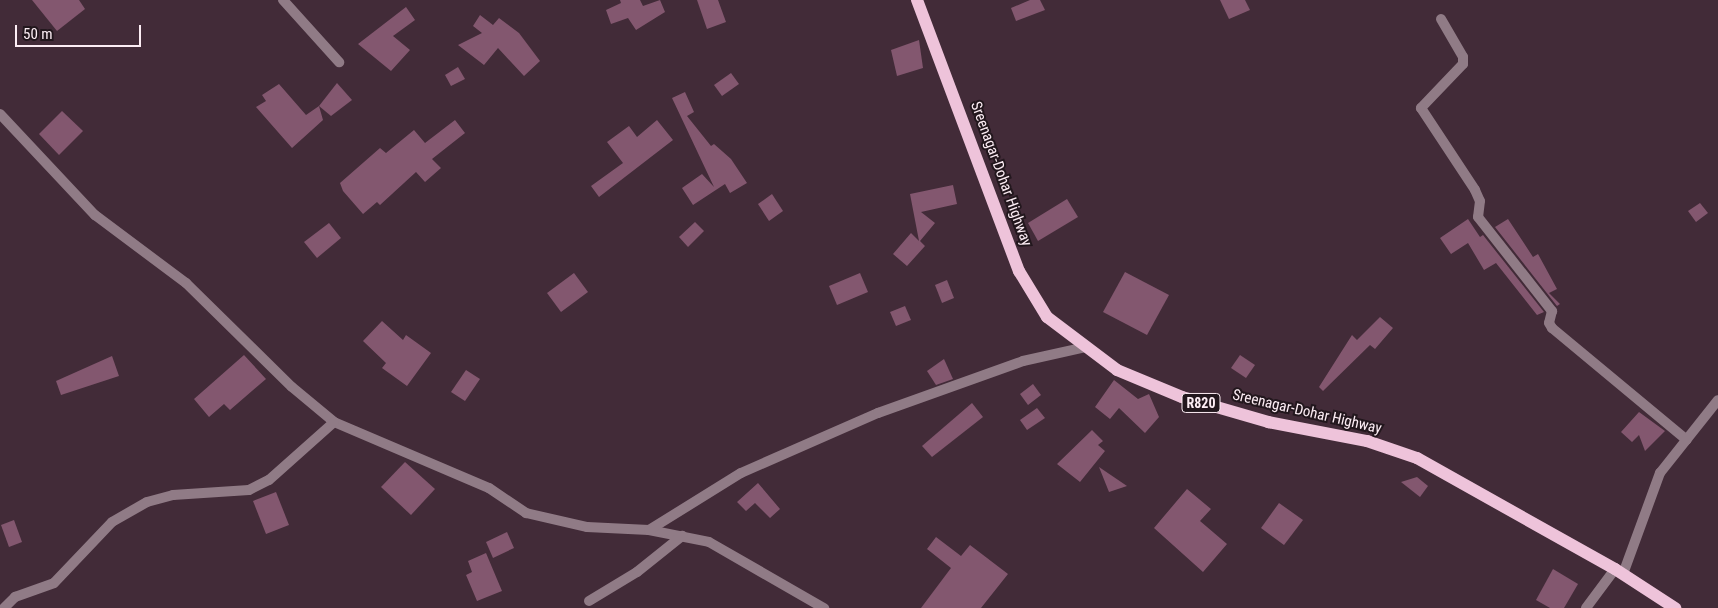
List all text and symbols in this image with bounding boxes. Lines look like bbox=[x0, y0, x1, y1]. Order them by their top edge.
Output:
scale bar bbox=[18, 15, 144, 47]
text: 50 m bbox=[23, 25, 53, 43]
street label: Sreenagar-Dohar Highway bbox=[966, 99, 1036, 249]
street label: Sreenagar-Dohar Highway bbox=[1231, 386, 1383, 438]
road number: R820 bbox=[1181, 392, 1221, 414]

